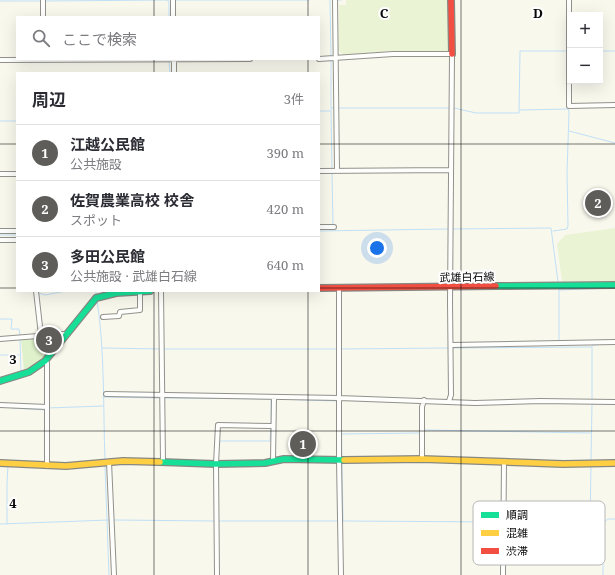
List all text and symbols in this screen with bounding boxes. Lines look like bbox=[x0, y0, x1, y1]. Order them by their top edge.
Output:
text: C bbox=[380, 4, 389, 22]
text: D bbox=[533, 4, 543, 22]
map controls bbox=[567, 12, 603, 84]
button: + bbox=[567, 12, 603, 48]
search box bbox=[16, 16, 320, 60]
icon: search bbox=[30, 27, 52, 49]
text: ここで検索 bbox=[62, 29, 137, 49]
button: − bbox=[567, 48, 603, 84]
text: 周辺 bbox=[32, 88, 66, 111]
text: 3件 bbox=[284, 90, 304, 108]
text: 江越公民館 bbox=[70, 134, 145, 154]
text: 1 bbox=[41, 144, 49, 162]
text: 390 m bbox=[267, 144, 304, 162]
text: 公共施設 bbox=[70, 155, 122, 173]
pin: 2 bbox=[585, 188, 611, 218]
text: 佐賀農業高校 校舎 bbox=[70, 190, 194, 210]
text: 2 bbox=[41, 200, 49, 218]
text: 420 m bbox=[267, 200, 304, 218]
text: スポット bbox=[70, 211, 122, 229]
your location bbox=[367, 238, 387, 258]
text: 多田公民館 bbox=[70, 246, 145, 266]
text: 3 bbox=[41, 256, 49, 274]
text: 640 m bbox=[267, 256, 304, 274]
text: 公共施設 · 武雄白石線 bbox=[70, 267, 197, 285]
street label: 武雄白石線 bbox=[439, 269, 495, 284]
pin: 3 bbox=[36, 325, 62, 355]
text: 3 bbox=[9, 350, 17, 368]
pin: 1 bbox=[290, 429, 316, 459]
text: 4 bbox=[9, 494, 17, 512]
legend bbox=[473, 501, 605, 565]
text: 順調 bbox=[506, 507, 528, 522]
text: 混雑 bbox=[506, 525, 528, 540]
text: 渋滞 bbox=[506, 543, 528, 558]

